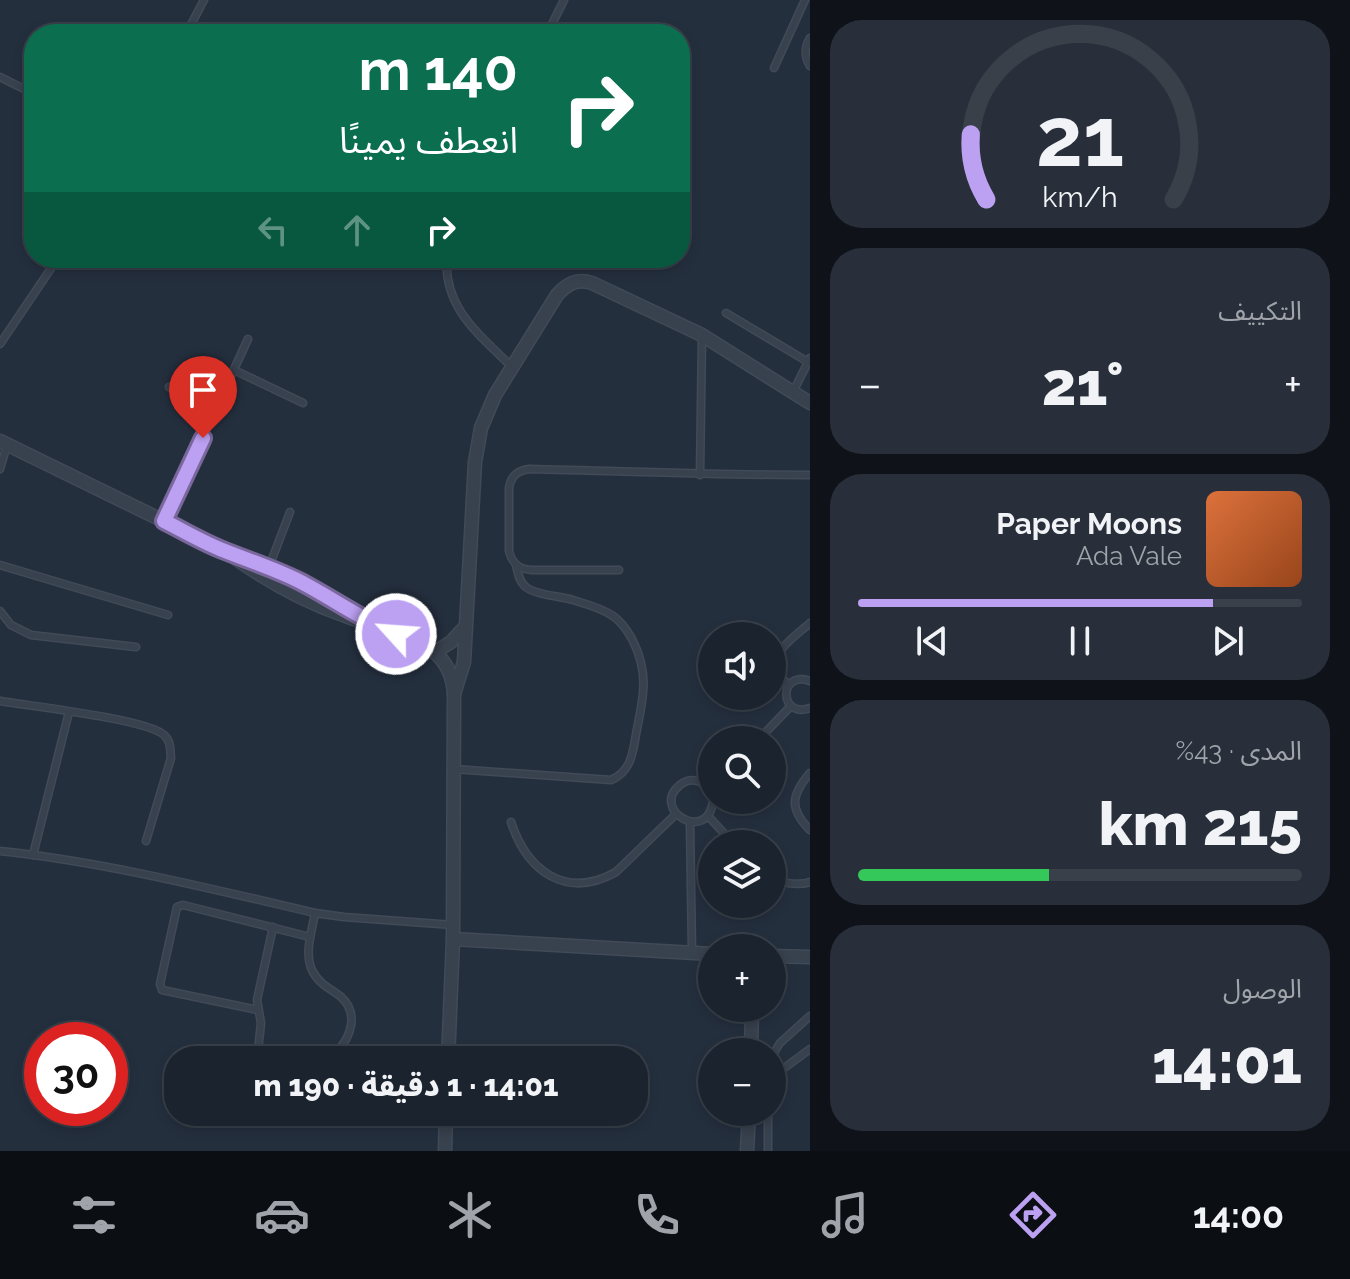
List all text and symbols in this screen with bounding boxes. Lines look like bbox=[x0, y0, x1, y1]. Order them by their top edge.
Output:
text: 140 m bbox=[358, 37, 518, 103]
icon: right bbox=[546, 56, 650, 160]
text: 21 bbox=[1036, 88, 1124, 185]
text: انعطف يمينًا bbox=[339, 119, 518, 161]
text: km/h bbox=[1042, 180, 1118, 214]
icon: left bbox=[251, 208, 295, 252]
icon: ahead bbox=[335, 208, 379, 252]
icon: right bbox=[419, 208, 463, 252]
text: التكييف bbox=[1218, 296, 1302, 326]
text: 21° bbox=[1042, 349, 1124, 419]
pin bbox=[169, 356, 237, 438]
text: − bbox=[858, 359, 882, 410]
text: + bbox=[1284, 359, 1302, 410]
icon: arrive bbox=[181, 368, 225, 412]
text: Paper Moons bbox=[996, 506, 1182, 541]
text: Ada Vale bbox=[1076, 541, 1182, 571]
position arrow bbox=[354, 592, 438, 676]
icon: previous bbox=[910, 619, 954, 663]
icon: pause bbox=[1058, 619, 1102, 663]
icon: next bbox=[1206, 619, 1250, 663]
map controls bbox=[698, 622, 786, 1126]
button: sound bbox=[698, 622, 786, 710]
button: search bbox=[698, 726, 786, 814]
text: المدى · 43% bbox=[1176, 736, 1302, 766]
text: 215 km bbox=[1098, 789, 1302, 859]
button: layers bbox=[698, 830, 786, 918]
button: + bbox=[698, 934, 786, 1022]
text: الوصول bbox=[1223, 974, 1302, 1004]
speed limit sign: 30 bbox=[24, 1022, 128, 1126]
text: 14:01 bbox=[1152, 1027, 1302, 1097]
button: − bbox=[698, 1038, 786, 1126]
text: 14:01 · 1 دقيقة · 190 m bbox=[254, 1068, 558, 1103]
icon: filters bbox=[66, 1187, 122, 1243]
icon: car bbox=[254, 1187, 310, 1243]
icon: climate bbox=[442, 1187, 498, 1243]
icon: phone bbox=[629, 1187, 685, 1243]
icon: music bbox=[817, 1187, 873, 1243]
icon: directions bbox=[1005, 1187, 1061, 1243]
text: 14:00 bbox=[1193, 1194, 1284, 1236]

